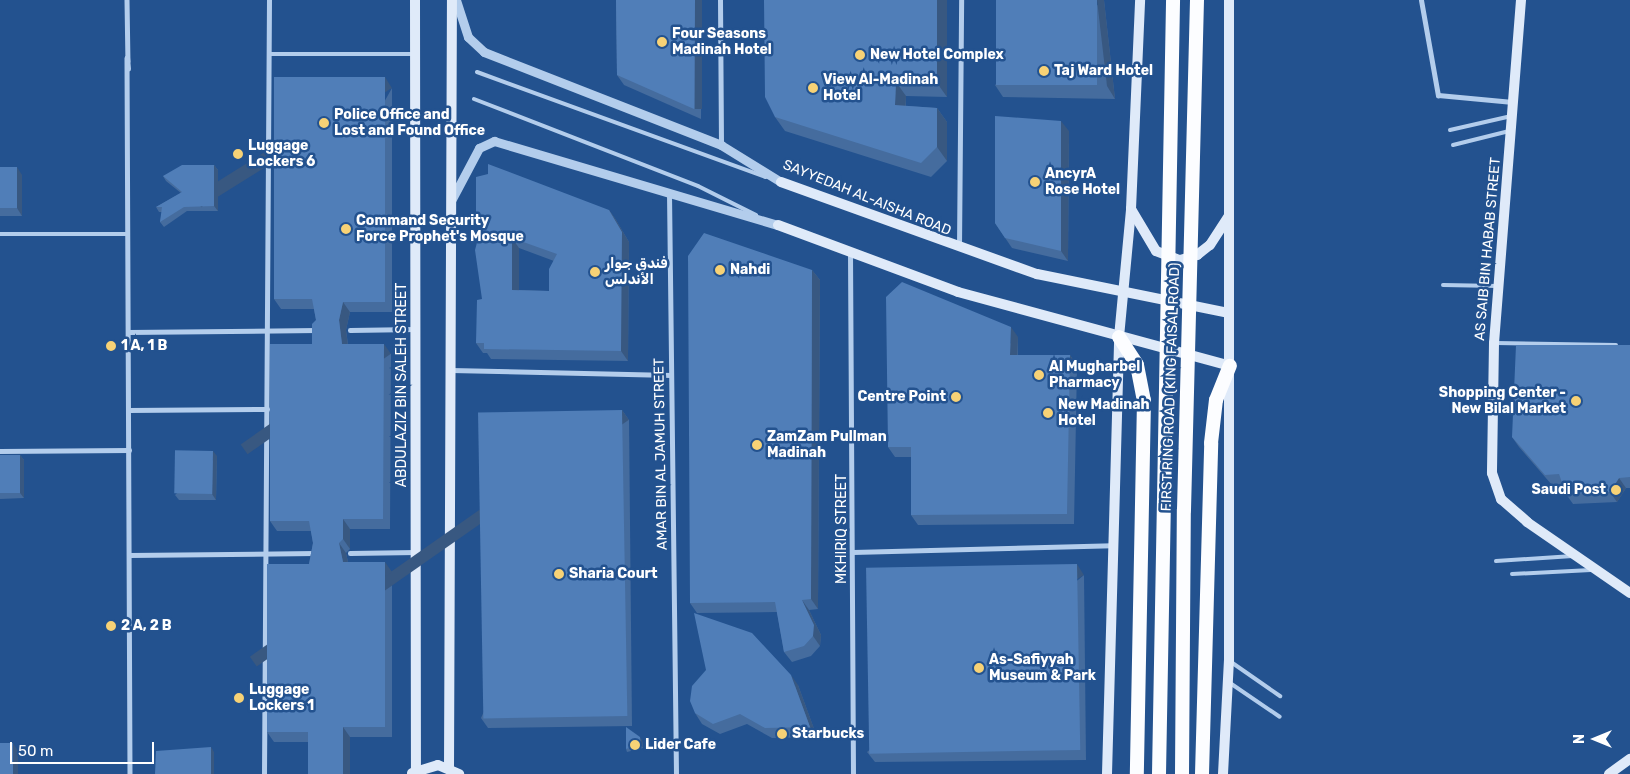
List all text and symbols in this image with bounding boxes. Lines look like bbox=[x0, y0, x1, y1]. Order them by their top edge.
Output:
place label: Four Seasons Madinah Hotel bbox=[672, 26, 772, 58]
marker: Four Seasons Madinah Hotel bbox=[656, 36, 668, 48]
place label: New Hotel Complex bbox=[870, 47, 1004, 63]
marker: New Hotel Complex bbox=[854, 49, 866, 61]
place label: Taj Ward Hotel bbox=[1054, 63, 1153, 79]
marker: Taj Ward Hotel bbox=[1038, 65, 1050, 77]
place label: View Al-Madinah Hotel bbox=[823, 72, 939, 104]
marker: View Al-Madinah Hotel bbox=[807, 82, 819, 94]
place label: Police Office and Lost and Found Office bbox=[334, 107, 485, 140]
marker: Police Office and Lost and Found Office bbox=[318, 117, 330, 129]
place label: Luggage Lockers 6 bbox=[248, 138, 315, 170]
marker: Luggage Lockers 6 bbox=[232, 148, 244, 160]
street label: SAYYEDAH AL-AISHA ROAD bbox=[780, 156, 954, 240]
street label: AS SAIB BIN HABAB STREET bbox=[1472, 157, 1504, 341]
place label: AncyrA Rose Hotel bbox=[1045, 166, 1120, 198]
marker: AncyrA Rose Hotel bbox=[1029, 176, 1041, 188]
place label: Command Security Force Prophet's Mosque bbox=[356, 213, 524, 246]
marker: Command Security Force Prophet's Mosque bbox=[340, 223, 352, 235]
place label: فندق جوار الأندلس bbox=[605, 256, 668, 288]
place label: Nahdi bbox=[730, 262, 770, 278]
street label: FIRST RING ROAD (KING FAISAL ROAD) bbox=[1158, 262, 1184, 512]
marker: Nahdi bbox=[714, 264, 726, 276]
marker: فندق جوار الأندلس bbox=[589, 266, 601, 278]
street label: ABDULAZIZ BIN SALEH STREET bbox=[394, 283, 410, 487]
place label: 1 A, 1 B bbox=[121, 338, 168, 354]
marker: 1 A, 1 B bbox=[105, 340, 117, 352]
street label: AMAR BIN AL JAMUH STREET bbox=[651, 357, 671, 551]
place label: Al Mugharbel Pharmacy bbox=[1049, 359, 1140, 392]
marker: Al Mugharbel Pharmacy bbox=[1033, 369, 1045, 381]
place label: Shopping Center - New Bilal Market bbox=[1439, 385, 1566, 418]
place label: Centre Point bbox=[857, 389, 946, 405]
marker: Centre Point bbox=[950, 391, 962, 403]
marker: Shopping Center - New Bilal Market bbox=[1570, 395, 1582, 407]
place label: New Madinah Hotel bbox=[1058, 397, 1150, 430]
marker: New Madinah Hotel bbox=[1042, 407, 1054, 419]
place label: ZamZam Pullman Madinah bbox=[767, 429, 887, 462]
marker: ZamZam Pullman Madinah bbox=[751, 439, 763, 451]
street label: MKHIRIQ STREET bbox=[834, 474, 850, 584]
place label: Saudi Post bbox=[1531, 482, 1606, 498]
marker: Saudi Post bbox=[1610, 484, 1622, 496]
place label: Sharia Court bbox=[569, 566, 657, 582]
marker: Sharia Court bbox=[553, 568, 565, 580]
place label: 2 A, 2 B bbox=[121, 618, 172, 634]
marker: 2 A, 2 B bbox=[105, 620, 117, 632]
place label: As-Safiyyah Museum & Park bbox=[989, 652, 1096, 684]
marker: As-Safiyyah Museum & Park bbox=[973, 662, 985, 674]
place label: Luggage Lockers 1 bbox=[249, 682, 314, 714]
marker: Luggage Lockers 1 bbox=[233, 692, 245, 704]
north arrow bbox=[1570, 714, 1620, 764]
place label: Starbucks bbox=[792, 726, 864, 742]
marker: Starbucks bbox=[776, 728, 788, 740]
scale bar bbox=[12, 732, 156, 764]
text: N bbox=[1571, 734, 1588, 744]
place label: Lider Cafe bbox=[645, 737, 716, 753]
marker: Lider Cafe bbox=[629, 739, 641, 751]
text: 50 m bbox=[18, 742, 53, 760]

